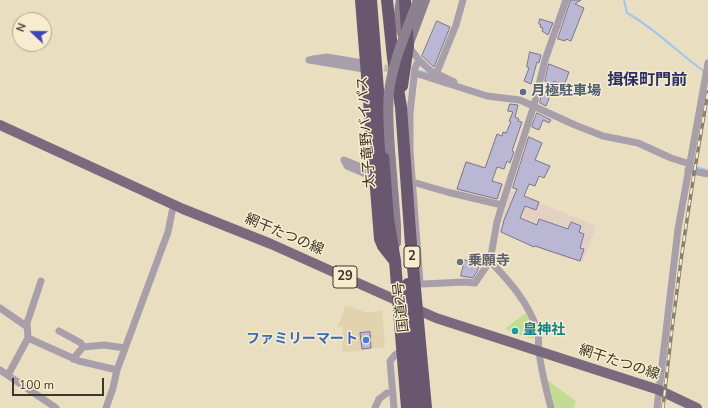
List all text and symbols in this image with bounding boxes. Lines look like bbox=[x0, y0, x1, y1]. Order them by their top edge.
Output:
north arrow bbox=[12, 12, 52, 52]
text: N bbox=[13, 21, 30, 34]
district label: 揖保町門前 bbox=[607, 71, 687, 91]
street label: 太子竜野バイパス bbox=[355, 76, 379, 188]
place label: 月極駐車場 bbox=[531, 84, 601, 100]
marker: 月極駐車場 bbox=[518, 87, 528, 97]
street label: 網干たつの線 bbox=[242, 211, 326, 259]
road number: 2 bbox=[404, 246, 420, 268]
place label: 乗願寺 bbox=[468, 254, 510, 270]
marker: 乗願寺 bbox=[455, 257, 465, 267]
road number: 29 bbox=[333, 266, 357, 288]
street label: 国道2号 bbox=[391, 281, 413, 333]
place label: 皇神社 bbox=[523, 323, 565, 339]
marker: 皇神社 bbox=[510, 326, 520, 336]
place label: ファミリーマート bbox=[246, 332, 358, 348]
marker: ファミリーマート bbox=[361, 335, 371, 345]
street label: 網干たつの線 bbox=[576, 342, 662, 384]
scale bar bbox=[14, 370, 106, 396]
text: 100 m bbox=[19, 377, 54, 393]

